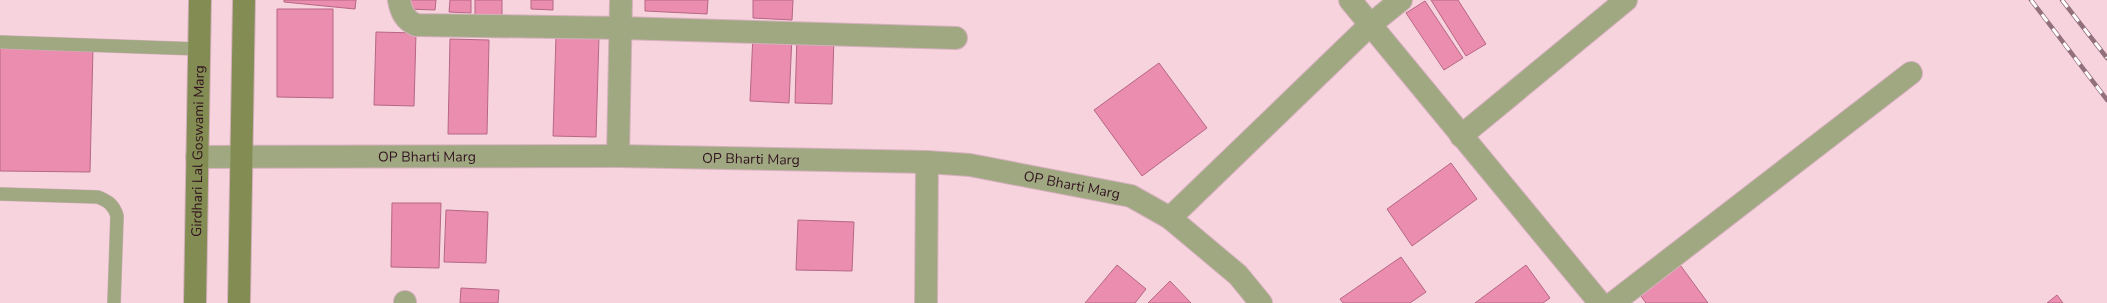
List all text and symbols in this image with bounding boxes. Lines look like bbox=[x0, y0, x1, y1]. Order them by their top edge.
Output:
street label: Girdhari Lal Goswami Marg bbox=[187, 65, 209, 237]
street label: OP Bharti Marg bbox=[378, 147, 476, 167]
street label: OP Bharti Marg bbox=[702, 149, 800, 170]
street label: OP Bharti Marg bbox=[1022, 167, 1122, 204]

